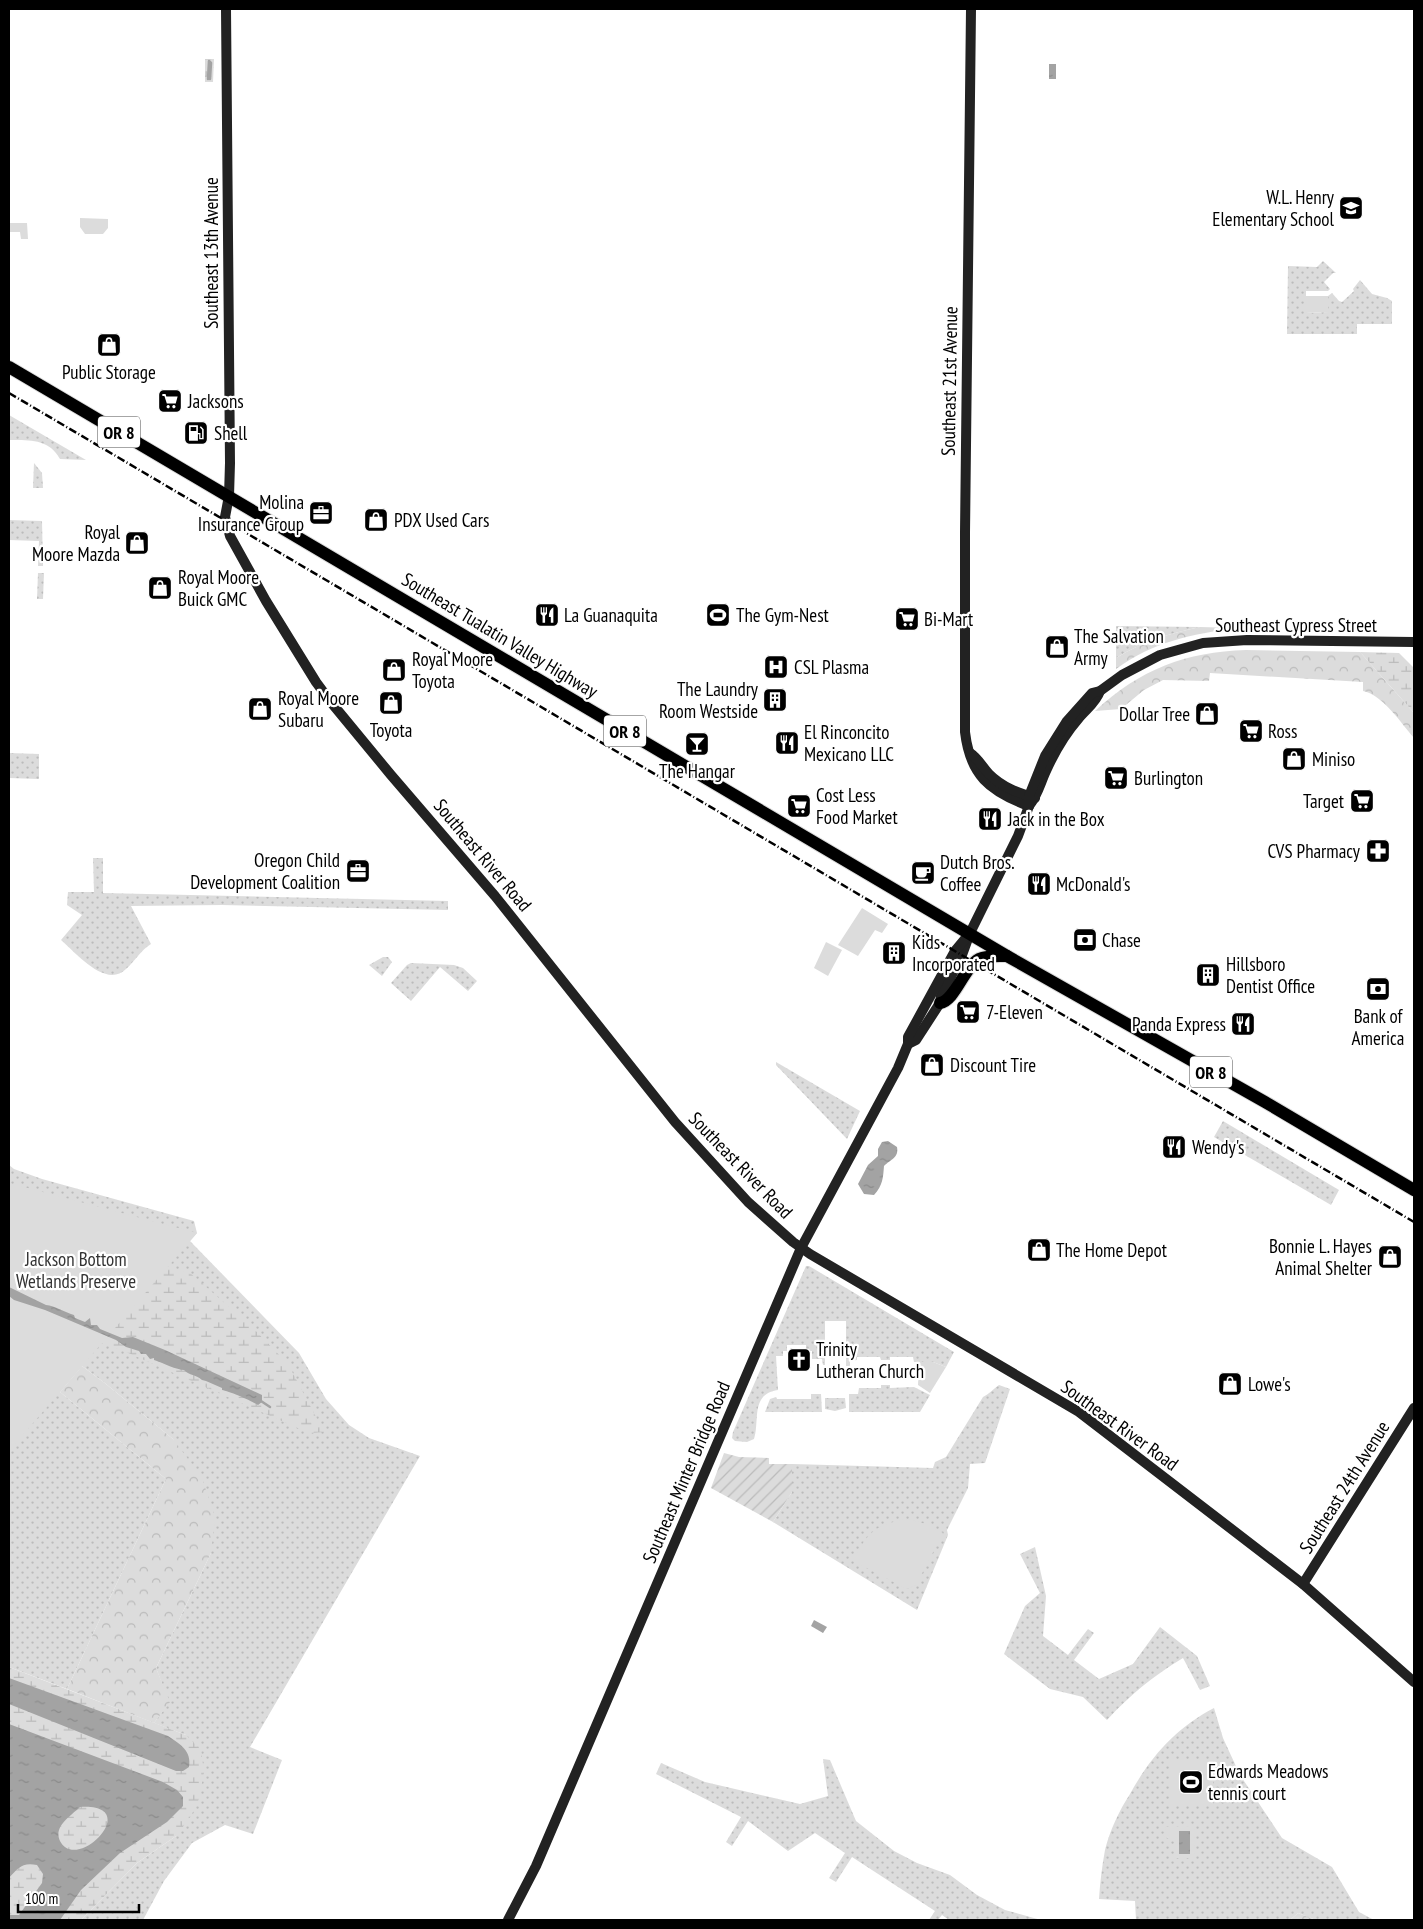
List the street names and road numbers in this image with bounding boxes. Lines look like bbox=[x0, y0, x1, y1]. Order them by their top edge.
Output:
street label: Southeast 13th Avenue bbox=[199, 177, 223, 329]
street label: Southeast 21st Avenue bbox=[936, 306, 962, 456]
road number: OR 8 bbox=[98, 417, 140, 448]
street label: Southeast Tualatin Valley Highway bbox=[398, 567, 603, 703]
street label: Southeast Cypress Street bbox=[1215, 613, 1378, 637]
road number: OR 8 bbox=[604, 716, 646, 746]
street label: Southeast River Road bbox=[429, 794, 537, 916]
road number: OR 8 bbox=[1190, 1056, 1232, 1088]
street label: Southeast River Road bbox=[684, 1107, 798, 1223]
street label: Southeast River Road bbox=[1057, 1374, 1183, 1476]
street label: Southeast Minter Bridge Road bbox=[637, 1378, 735, 1566]
street label: Southeast 24th Avenue bbox=[1294, 1416, 1394, 1558]

